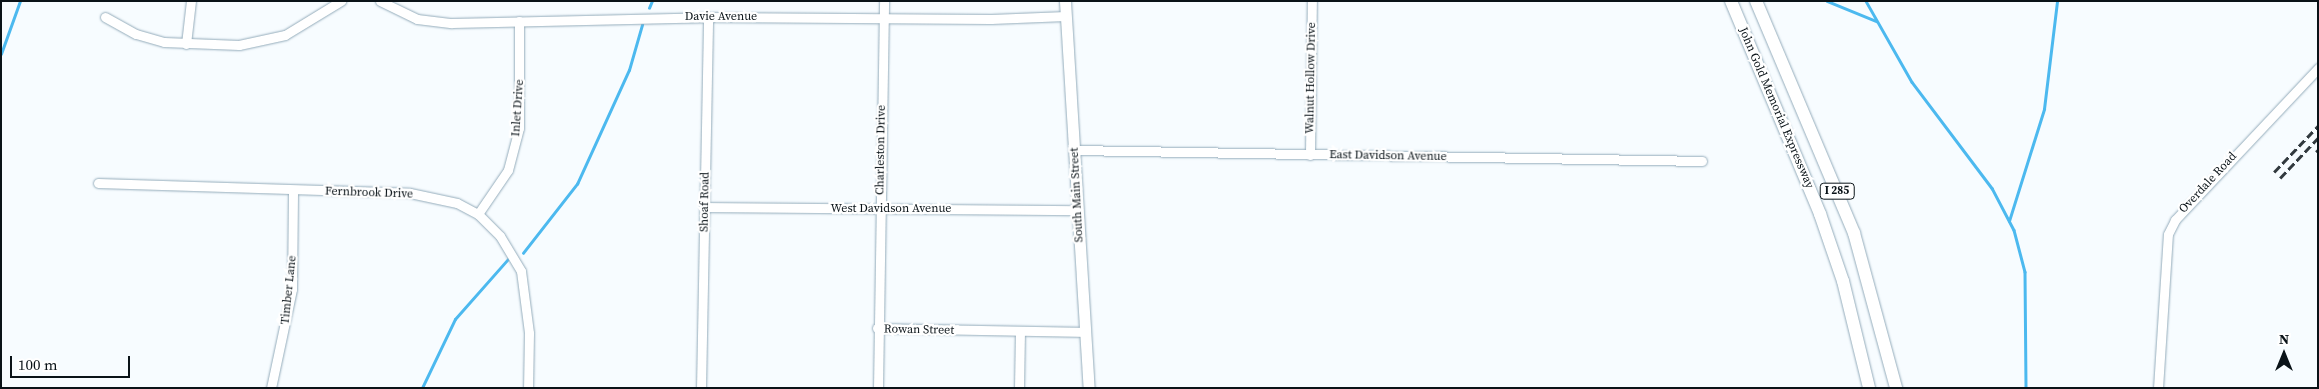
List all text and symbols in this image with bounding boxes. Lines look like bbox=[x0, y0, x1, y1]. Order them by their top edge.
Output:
street label: Davie Avenue bbox=[685, 10, 757, 24]
street label: Walnut Hollow Drive bbox=[1303, 22, 1319, 134]
street label: John Gold Memorial Expressway bbox=[1735, 25, 1817, 191]
street label: Inlet Drive bbox=[509, 79, 527, 137]
street label: Charleston Drive bbox=[873, 105, 889, 195]
street label: South Main Street bbox=[1067, 147, 1087, 243]
street label: East Davidson Avenue bbox=[1329, 148, 1447, 164]
street label: Overdale Road bbox=[2176, 150, 2240, 216]
street label: Shoaf Road bbox=[697, 172, 713, 232]
road number: I 285 bbox=[1820, 182, 1854, 200]
street label: Fernbrook Drive bbox=[325, 184, 413, 202]
street label: West Davidson Avenue bbox=[831, 202, 951, 216]
street label: Timber Lane bbox=[278, 255, 300, 325]
street label: Rowan Street bbox=[884, 322, 954, 338]
north arrow bbox=[2259, 329, 2309, 379]
text: N bbox=[2279, 329, 2289, 349]
scale bar bbox=[12, 346, 132, 378]
text: 100 m bbox=[18, 354, 58, 375]

